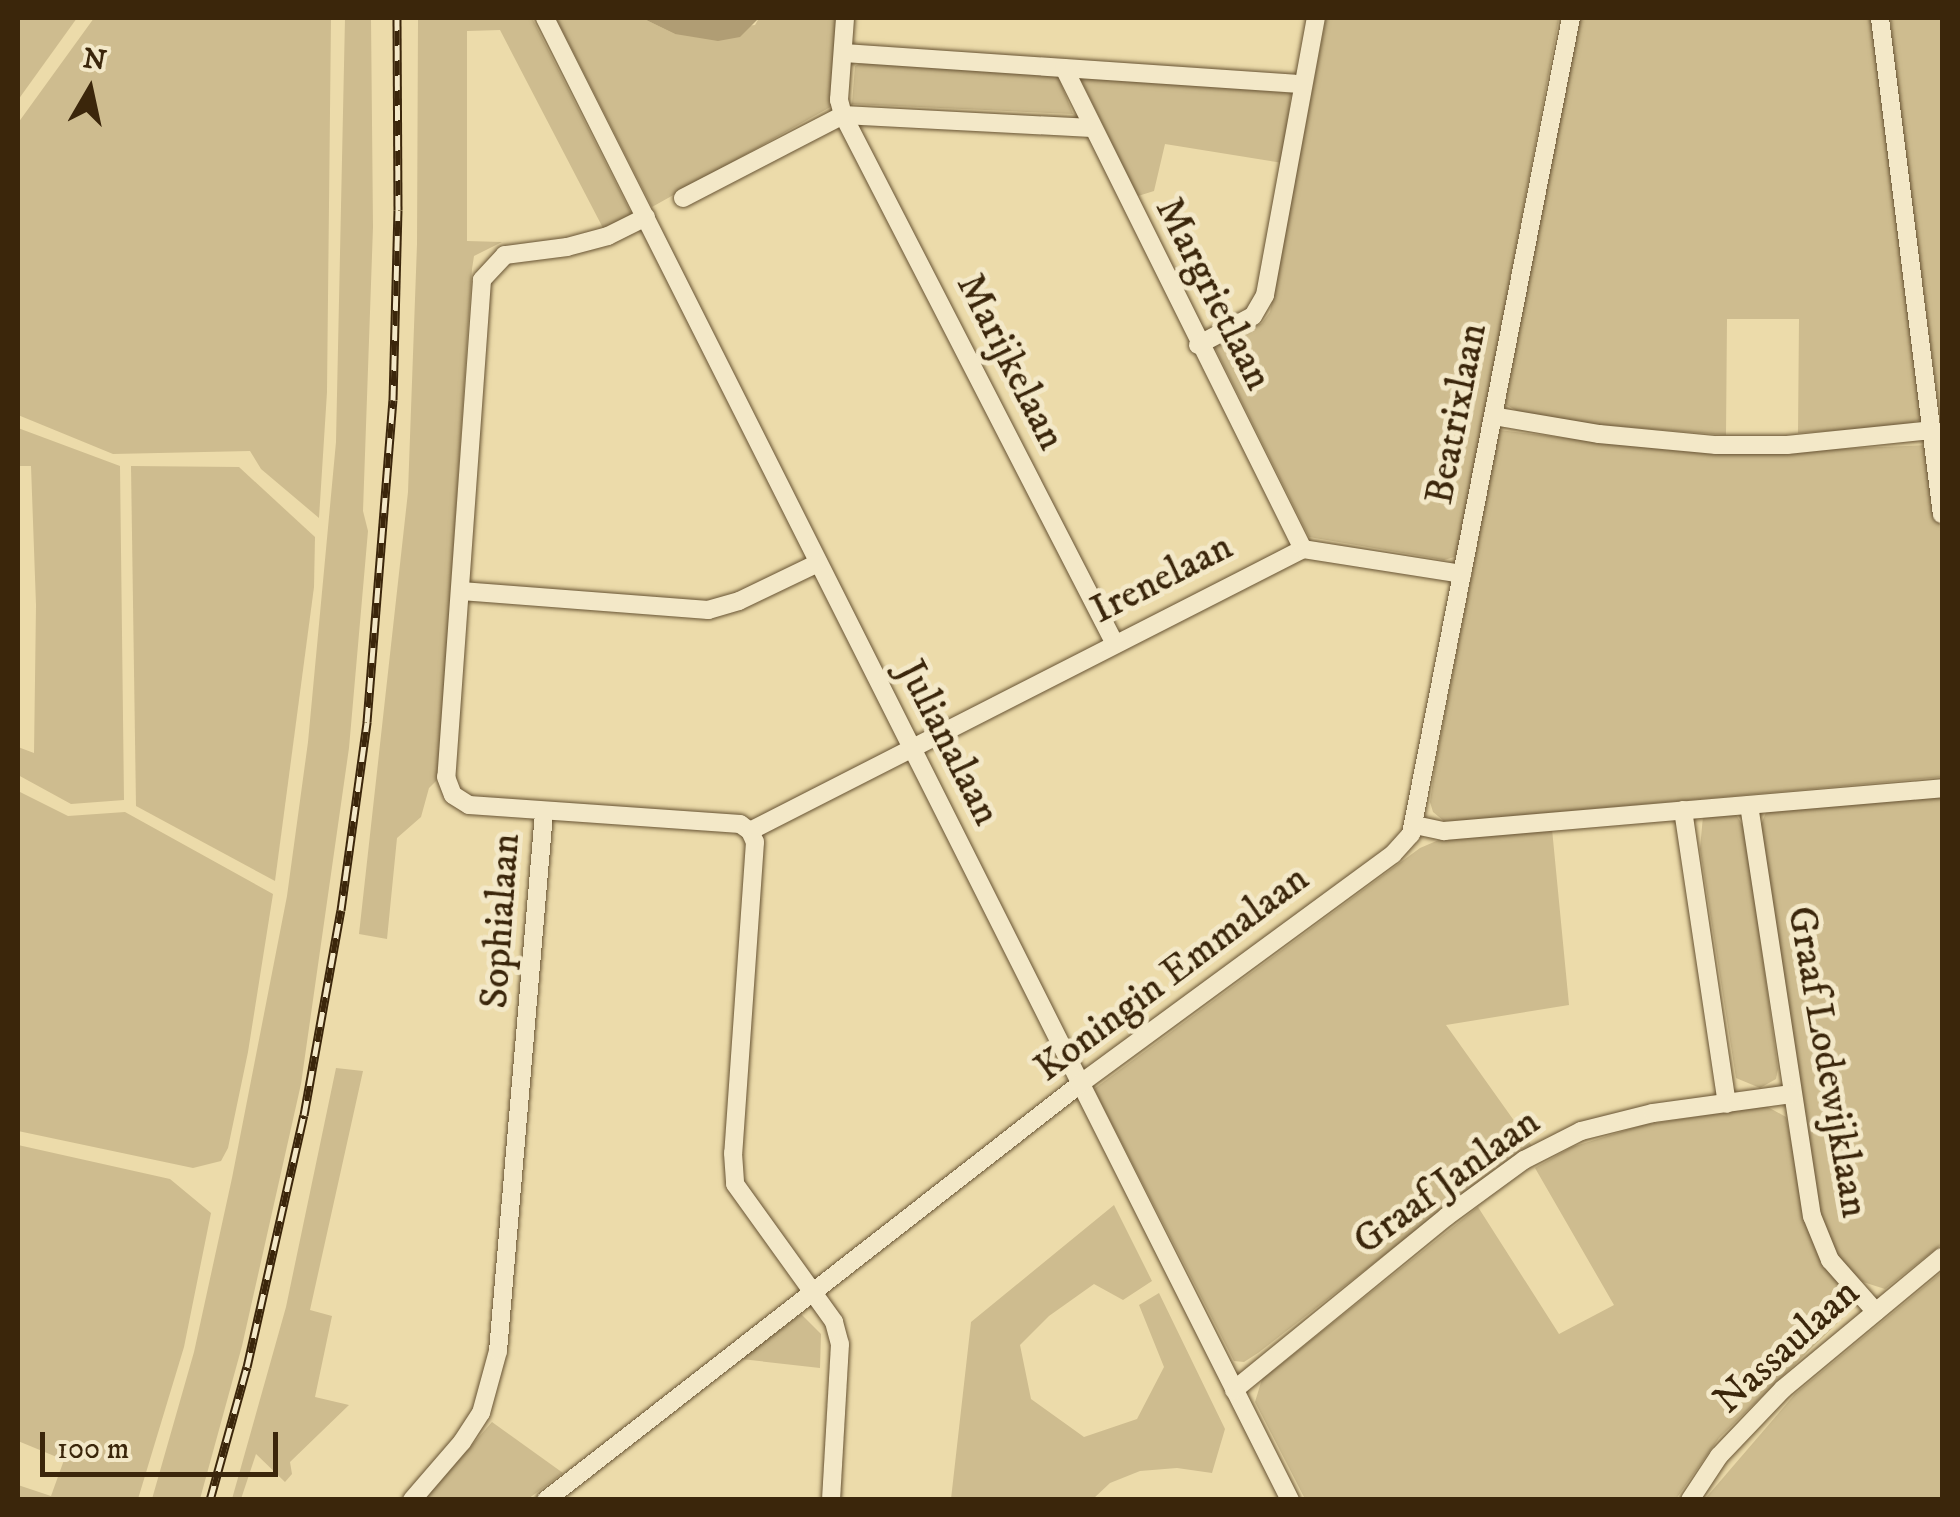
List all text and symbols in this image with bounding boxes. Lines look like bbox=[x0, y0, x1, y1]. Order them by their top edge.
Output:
north arrow bbox=[40, 40, 140, 140]
text: N bbox=[81, 41, 109, 79]
street label: Margrietlaan bbox=[1144, 190, 1282, 398]
street label: Marijkelaan bbox=[945, 266, 1075, 458]
street label: Beatrixlaan bbox=[1416, 319, 1498, 509]
street label: Irenelaan bbox=[1083, 523, 1241, 635]
street label: Julianalaan bbox=[886, 653, 1010, 833]
street label: Sophialaan bbox=[471, 832, 531, 1010]
street label: Koningin Emmalaan bbox=[1025, 855, 1319, 1093]
street label: Graaf Lodewijklaan bbox=[1776, 903, 1878, 1221]
street label: Graaf Janlaan bbox=[1345, 1098, 1549, 1266]
street label: Nassaulaan bbox=[1705, 1269, 1869, 1425]
scale bar bbox=[45, 1412, 282, 1474]
text: 100 m bbox=[57, 1431, 129, 1468]

